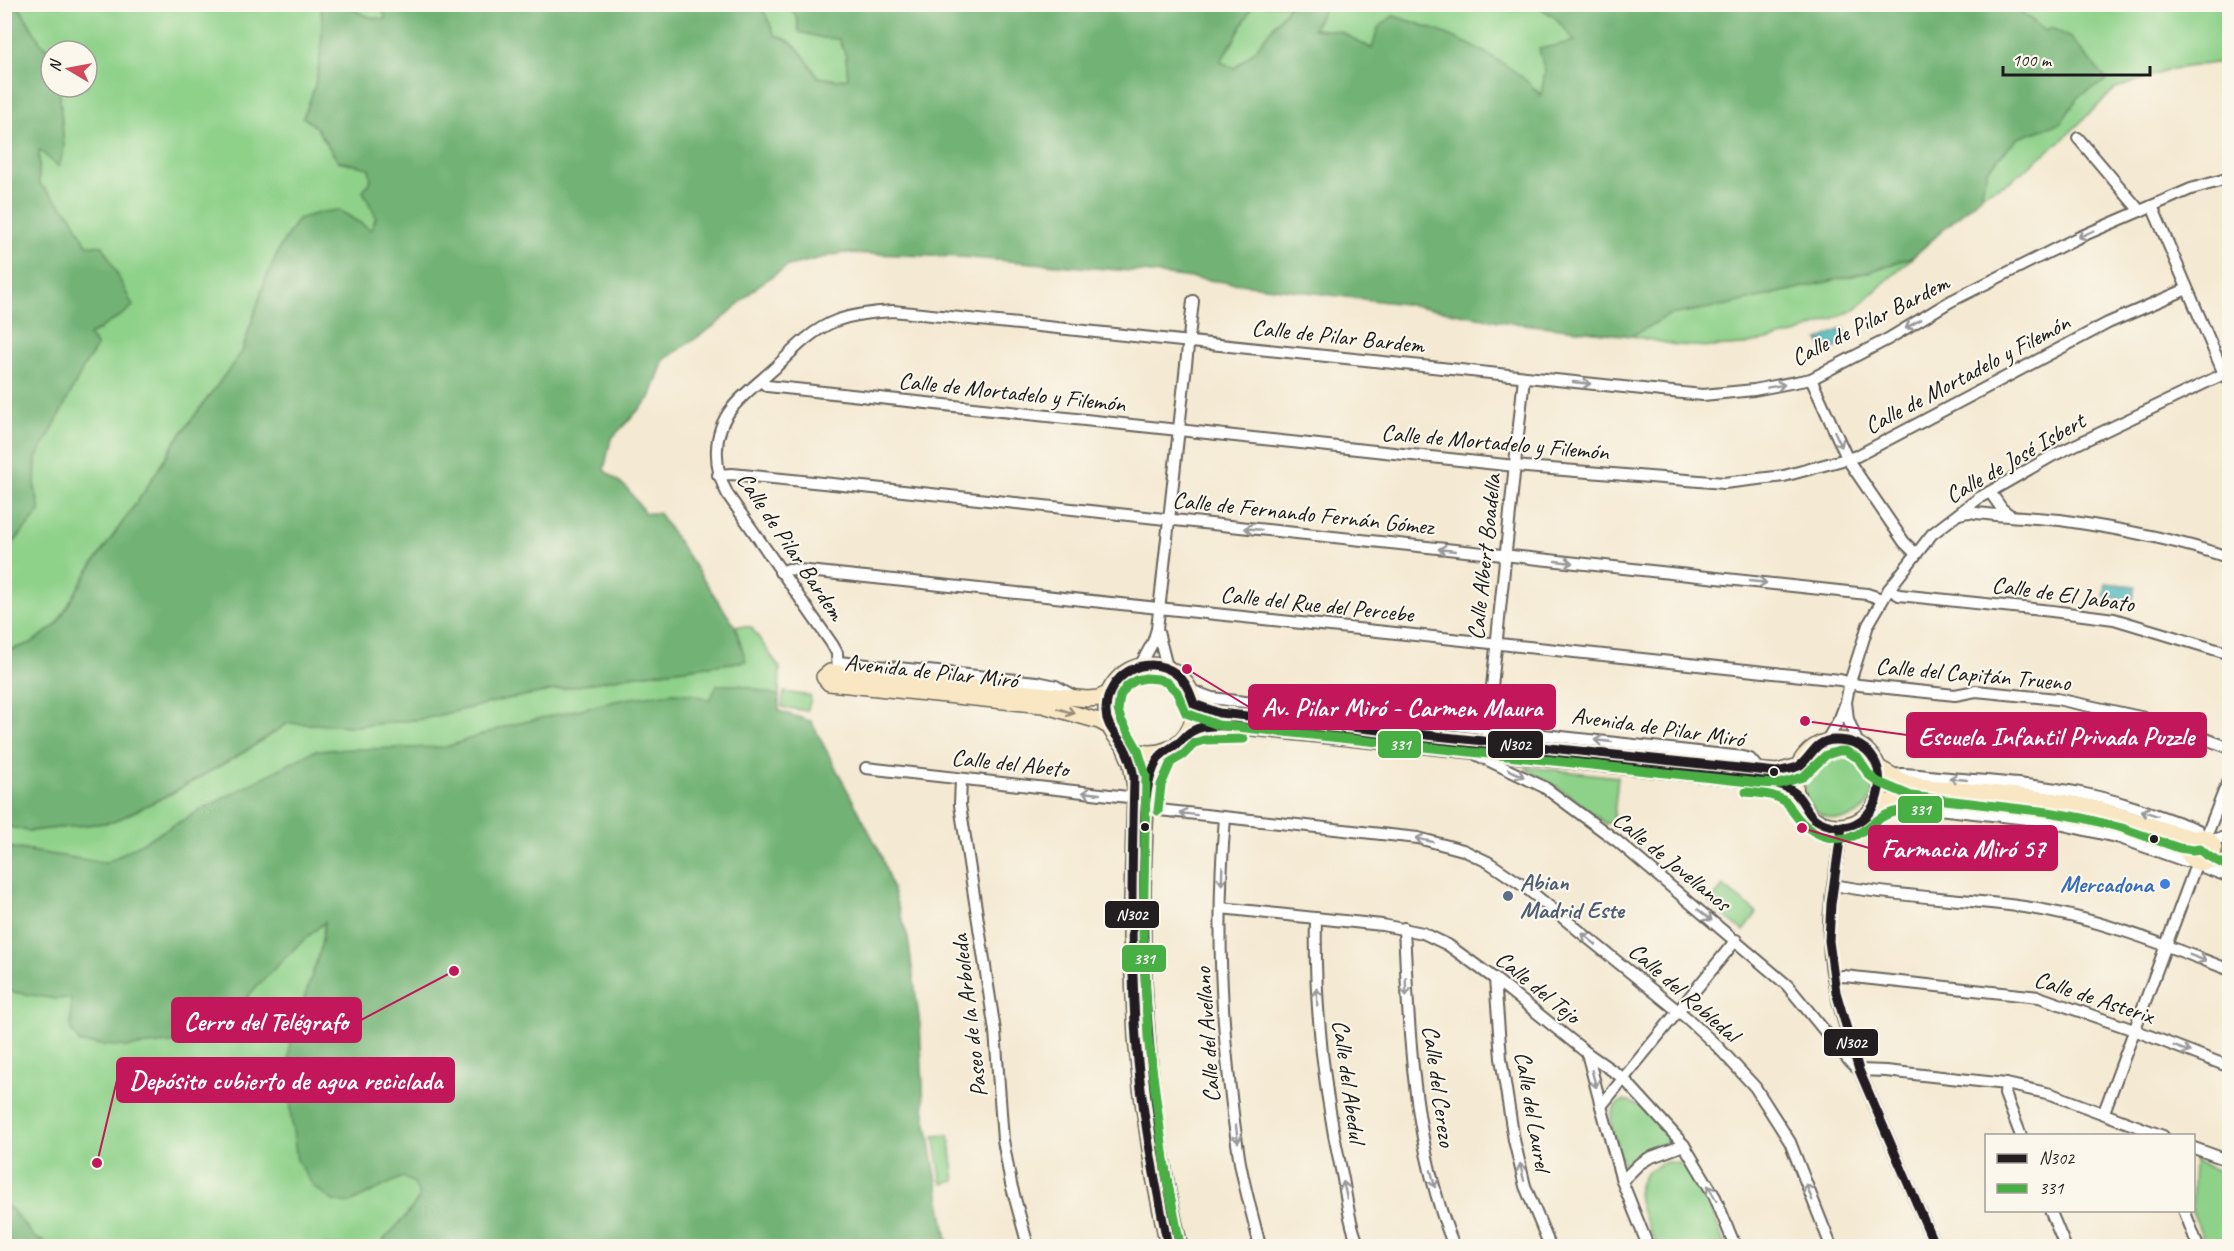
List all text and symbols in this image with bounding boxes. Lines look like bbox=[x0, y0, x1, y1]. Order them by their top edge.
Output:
north arrow bbox=[39, 39, 99, 99]
scale bar bbox=[2003, 39, 2150, 77]
text: 100 m bbox=[2012, 49, 2053, 71]
text: N bbox=[45, 57, 66, 73]
one-way arrow bbox=[2077, 230, 2095, 241]
street label: Calle de Pilar Bardem bbox=[1786, 267, 1955, 373]
street label: Calle de Mortadelo y Filemón bbox=[1859, 307, 2076, 441]
street label: Calle de Pilar Bardem bbox=[1250, 312, 1427, 360]
one-way arrow bbox=[1905, 319, 1922, 331]
street label: Calle de Mortadelo y Filemón bbox=[897, 365, 1128, 419]
one-way arrow bbox=[1572, 378, 1592, 389]
one-way arrow bbox=[1766, 381, 1786, 392]
street label: Calle de José Isbert bbox=[1940, 405, 2092, 510]
street label: Calle de Mortadelo y Filemón bbox=[1380, 417, 1611, 467]
one-way arrow bbox=[1833, 429, 1844, 447]
street label: Calle de Pilar Bardem bbox=[730, 466, 853, 627]
street label: Calle Albert Boadella bbox=[1460, 471, 1508, 641]
street label: Calle de Fernando Fernán Gómez bbox=[1171, 484, 1437, 542]
one-way arrow bbox=[1244, 523, 1264, 534]
one-way arrow bbox=[1438, 544, 1458, 555]
one-way arrow bbox=[1553, 557, 1573, 568]
street label: Calle de El Jabato bbox=[1990, 569, 2138, 619]
one-way arrow bbox=[1747, 577, 1767, 588]
street label: Calle del Rue del Percebe bbox=[1219, 579, 1417, 629]
street label: Avenida de Pilar Miró bbox=[843, 647, 1023, 695]
street label: Calle del Capitán Trueno bbox=[1874, 651, 2073, 698]
callout: Av. Pilar Miró - Carmen Maura bbox=[1249, 685, 1555, 729]
text: Av. Pilar Miró - Carmen Maura bbox=[1262, 691, 1545, 724]
street label: Avenida de Pilar Miró bbox=[1570, 700, 1750, 754]
one-way arrow bbox=[1056, 706, 1075, 717]
callout: Escuela Infantil Privada Puzzle bbox=[1907, 713, 2206, 757]
text: Escuela Infantil Privada Puzzle bbox=[1918, 720, 2196, 753]
line badge: 331 bbox=[1377, 730, 1422, 759]
line badge: N302 bbox=[1487, 730, 1544, 759]
text: 331 bbox=[1389, 735, 1413, 755]
text: N302 bbox=[1499, 735, 1533, 755]
one-way arrow bbox=[1593, 735, 1613, 746]
street label: Calle del Abeto bbox=[950, 742, 1072, 784]
unlabelled marker bbox=[1768, 766, 1780, 778]
one-way arrow bbox=[1506, 768, 1524, 780]
one-way arrow bbox=[1949, 773, 1968, 784]
one-way arrow bbox=[1081, 787, 1101, 798]
line badge: 331 bbox=[1897, 795, 1943, 824]
text: 331 bbox=[1909, 800, 1933, 820]
street label: Calle de Jovellanos bbox=[1607, 804, 1739, 919]
one-way arrow bbox=[2141, 806, 2159, 817]
one-way arrow bbox=[1179, 808, 1199, 819]
unlabelled marker bbox=[1139, 821, 1151, 833]
callout: Farmacia Miró 57 bbox=[1869, 826, 2057, 870]
text: Farmacia Miró 57 bbox=[1881, 832, 2047, 865]
unlabelled marker bbox=[2148, 833, 2160, 845]
one-way arrow bbox=[1414, 834, 1433, 846]
one-way arrow bbox=[1217, 866, 1228, 886]
place label: Abian Madrid Este bbox=[1520, 867, 1626, 925]
place label: Mercadona bbox=[2060, 869, 2155, 899]
marker: Mercadona bbox=[2158, 877, 2172, 891]
marker: Abian Madrid Este bbox=[1501, 889, 1515, 903]
line badge: N302 bbox=[1104, 900, 1160, 929]
text: N302 bbox=[1116, 905, 1150, 925]
one-way arrow bbox=[1697, 908, 1713, 921]
street label: Paseo de la Arboleda bbox=[944, 932, 994, 1099]
one-way arrow bbox=[1581, 932, 1597, 945]
street label: Calle del Robledal bbox=[1622, 936, 1749, 1051]
line badge: 331 bbox=[1121, 944, 1167, 973]
street label: Calle del Tejo bbox=[1489, 944, 1589, 1032]
text: 331 bbox=[1133, 949, 1157, 969]
one-way arrow bbox=[2188, 953, 2207, 964]
street label: Calle de Asterix bbox=[2031, 964, 2159, 1031]
street label: Calle del Avellano bbox=[1187, 965, 1227, 1104]
one-way arrow bbox=[1401, 976, 1412, 996]
one-way arrow bbox=[1312, 987, 1323, 1007]
callout: Cerro del Telégrafo bbox=[172, 998, 361, 1042]
text: Cerro del Telégrafo bbox=[184, 1005, 351, 1038]
street label: Calle del Abedul bbox=[1326, 1018, 1373, 1148]
street label: Calle del Cerezo bbox=[1416, 1023, 1463, 1150]
line badge: N302 bbox=[1823, 1028, 1879, 1057]
text: N302 bbox=[1835, 1033, 1869, 1053]
one-way arrow bbox=[2172, 1044, 2190, 1055]
street label: Calle del Laurel bbox=[1508, 1049, 1559, 1177]
callout: Depósito cubierto de agua reciclada bbox=[117, 1058, 454, 1102]
text: Depósito cubierto de agua reciclada bbox=[130, 1064, 445, 1097]
one-way arrow bbox=[1588, 1070, 1600, 1089]
one-way arrow bbox=[1231, 1123, 1242, 1143]
legend bbox=[1985, 1134, 2195, 1212]
text: N302 bbox=[2039, 1147, 2076, 1169]
one-way arrow bbox=[1515, 1163, 1527, 1182]
one-way arrow bbox=[1427, 1170, 1439, 1189]
text: 331 bbox=[2039, 1177, 2064, 1199]
one-way arrow bbox=[1339, 1181, 1350, 1200]
one-way arrow bbox=[1803, 1183, 1814, 1202]
one-way arrow bbox=[1706, 1185, 1718, 1202]

